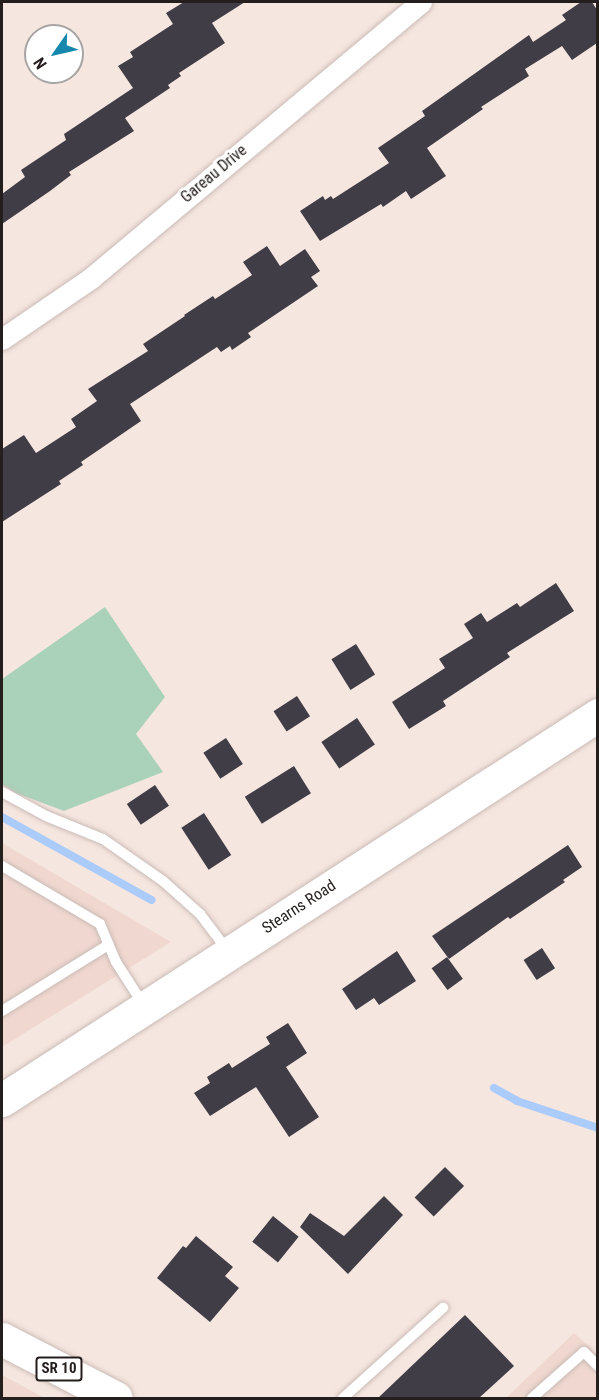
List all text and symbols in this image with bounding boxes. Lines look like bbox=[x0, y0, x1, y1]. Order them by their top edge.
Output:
north arrow bbox=[24, 24, 84, 84]
text: N bbox=[30, 54, 51, 73]
street label: Gareau Drive bbox=[177, 141, 251, 207]
street label: Stearns Road bbox=[259, 876, 339, 938]
road number: SR 10 bbox=[35, 1357, 83, 1381]

